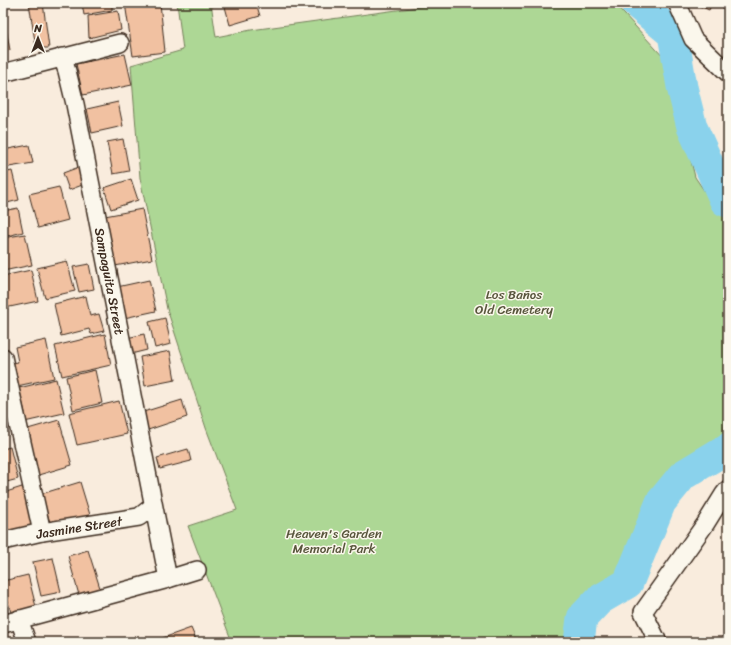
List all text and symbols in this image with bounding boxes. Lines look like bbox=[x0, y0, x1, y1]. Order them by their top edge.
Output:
north arrow bbox=[18, 18, 58, 58]
text: N bbox=[33, 19, 42, 38]
street label: Sampaguita Street bbox=[88, 226, 131, 337]
park label: Los Baños Old Cemetery bbox=[475, 283, 553, 321]
street label: Jasmine Street bbox=[33, 509, 124, 546]
park label: Heaven's Garden Memorial Park bbox=[286, 522, 382, 560]

